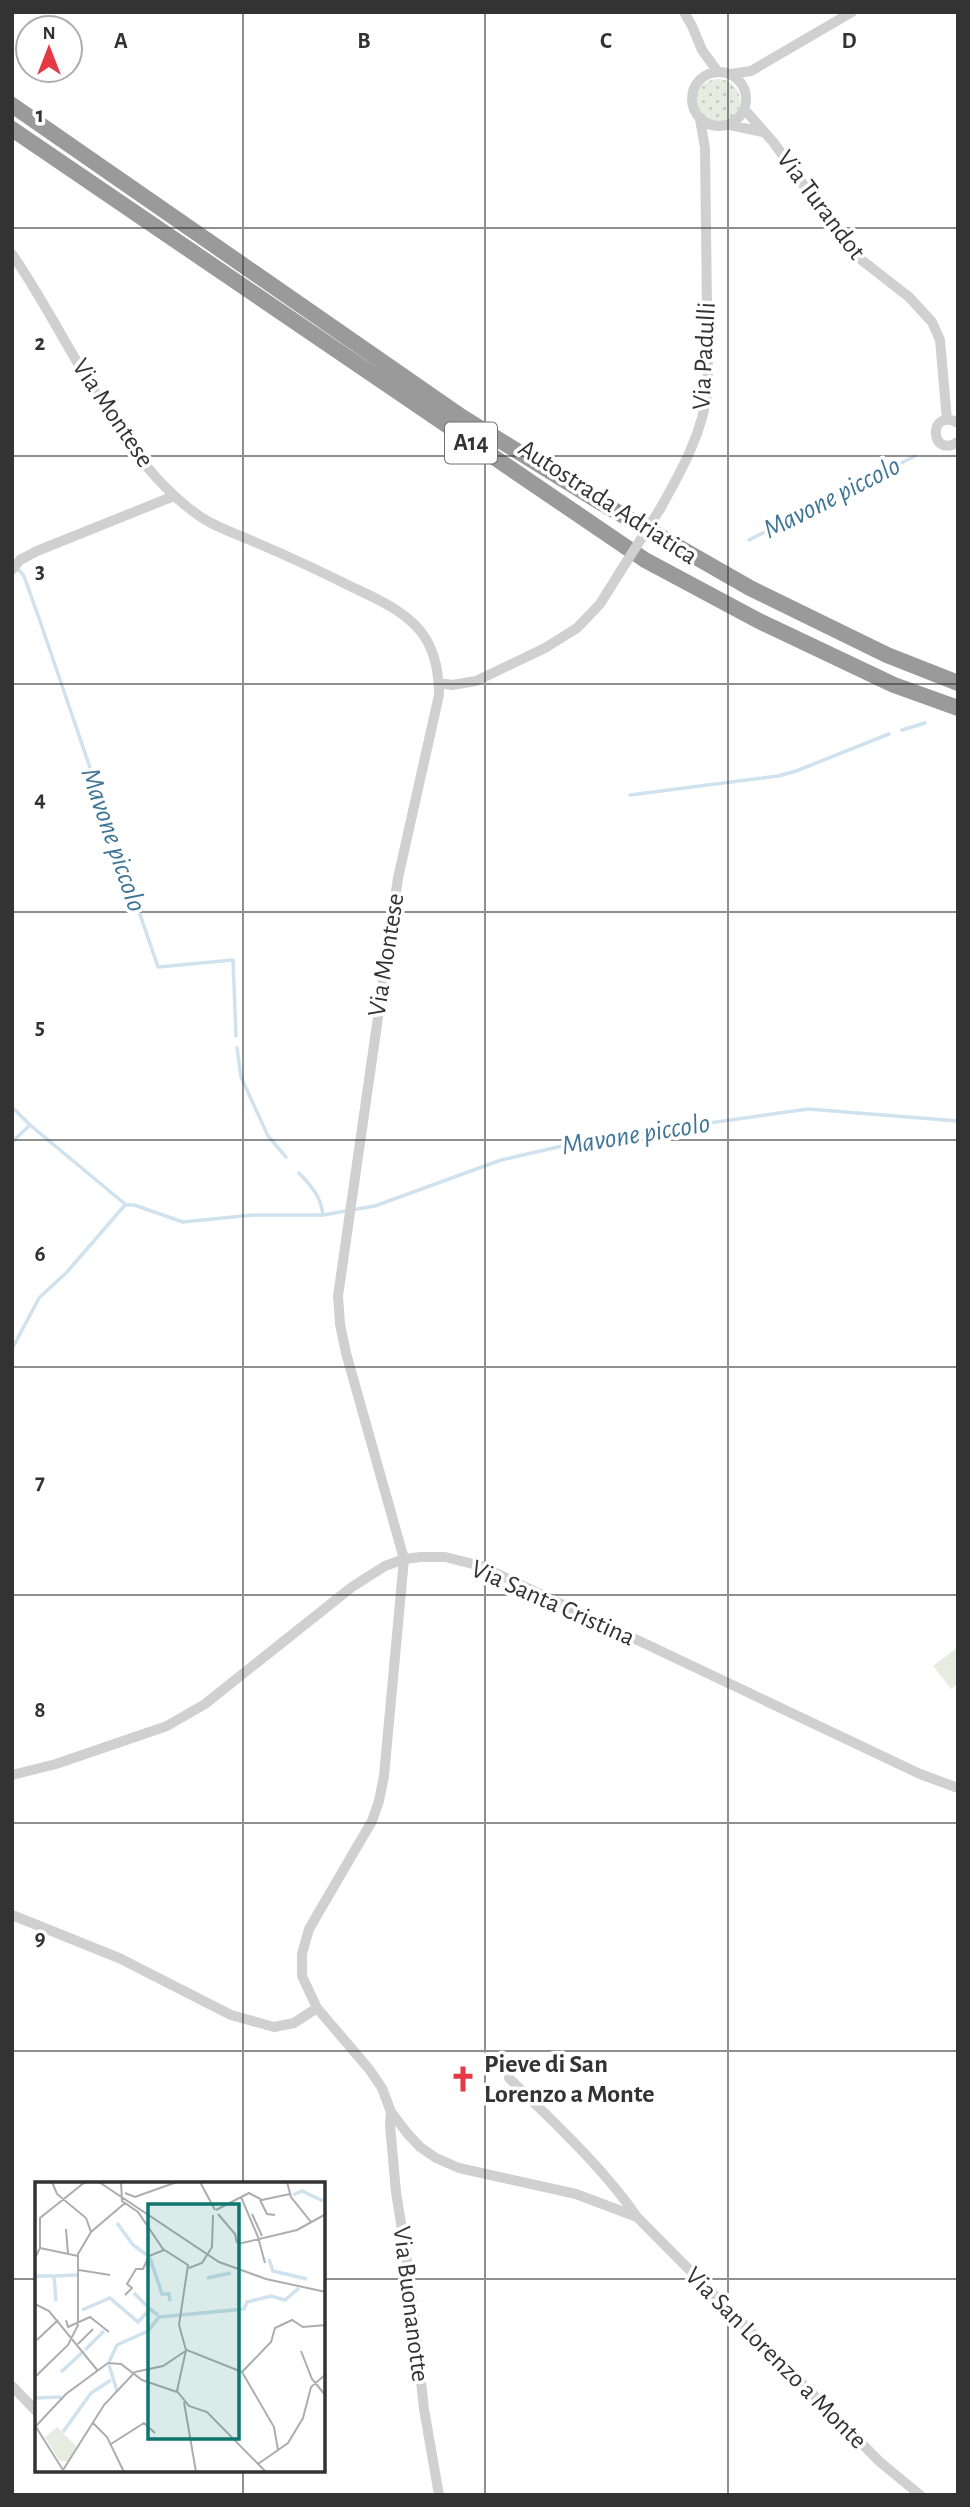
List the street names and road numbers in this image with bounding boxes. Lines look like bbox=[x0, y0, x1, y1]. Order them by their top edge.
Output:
street label: Via Turandot bbox=[772, 146, 870, 264]
street label: Via Padulli bbox=[688, 301, 720, 411]
street label: Via Montese bbox=[67, 354, 159, 472]
road number: A14 bbox=[445, 422, 497, 463]
street label: Autostrada Adriatica bbox=[514, 435, 702, 569]
street label: Via Montese bbox=[363, 891, 409, 1019]
street label: Via Santa Cristina bbox=[467, 1555, 639, 1651]
street label: Via Buonanotte bbox=[389, 2225, 433, 2383]
street label: Via San Lorenzo a Monte bbox=[680, 2262, 872, 2454]

